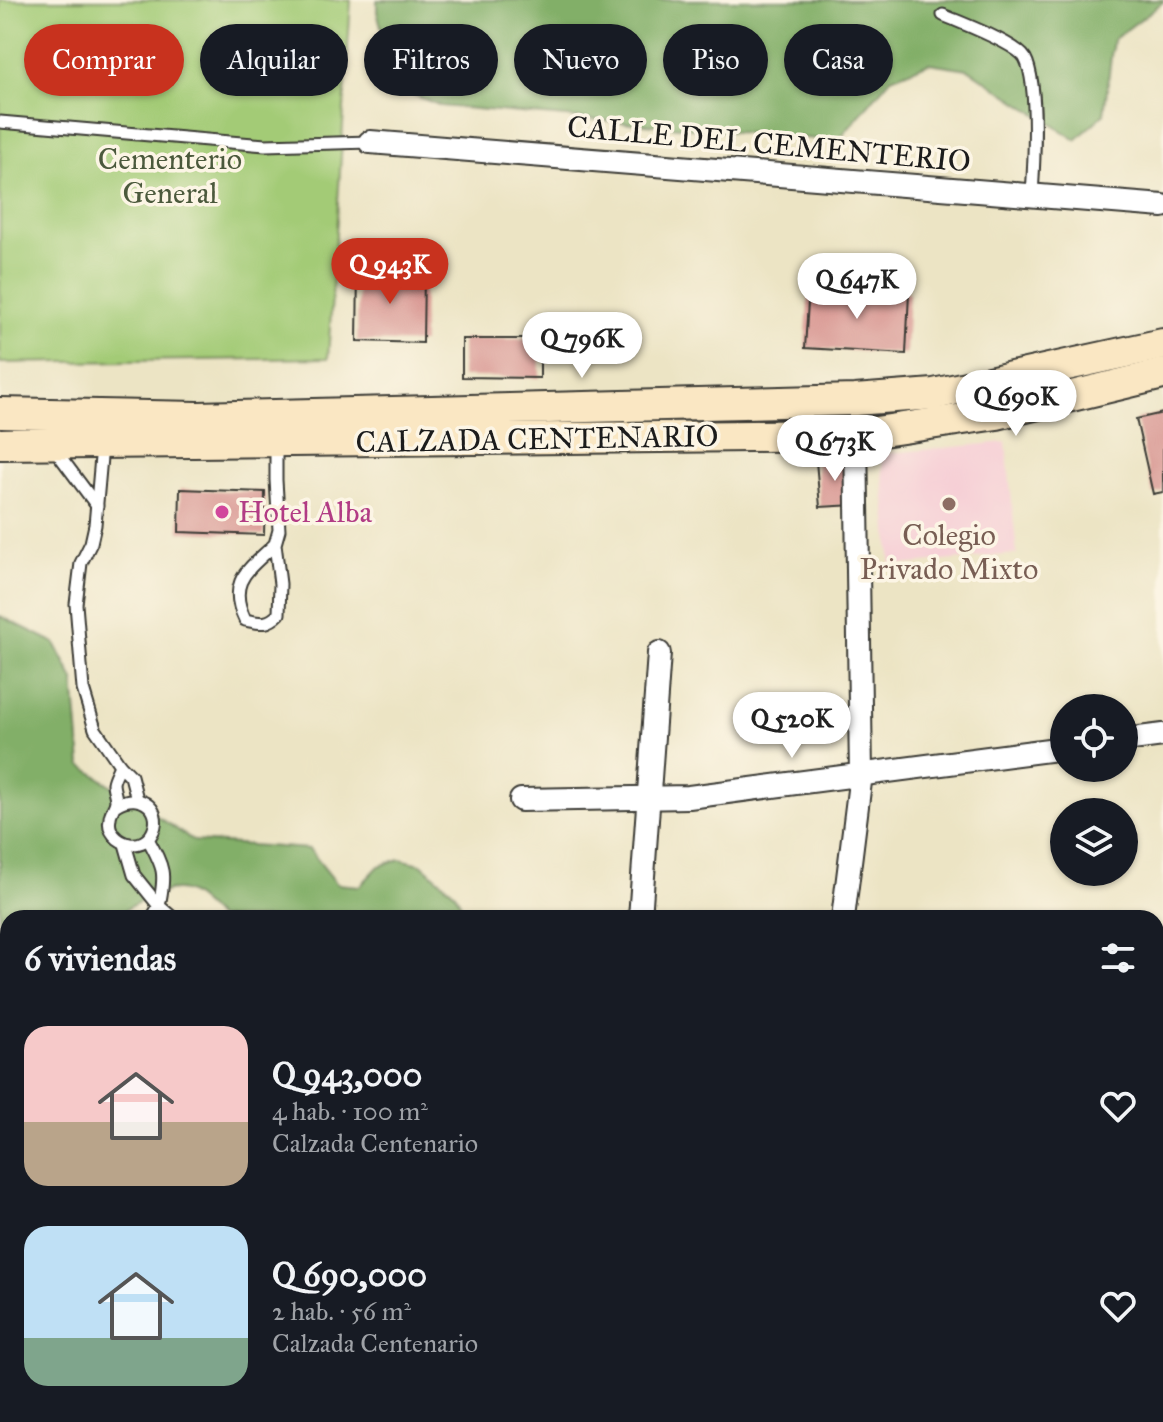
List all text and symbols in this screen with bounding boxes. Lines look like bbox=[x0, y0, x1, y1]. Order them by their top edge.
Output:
chip: Comprar bbox=[24, 24, 184, 96]
chip: Alquilar bbox=[200, 24, 348, 96]
chip: Filtros bbox=[364, 24, 498, 96]
chip: Nuevo bbox=[514, 24, 647, 96]
chip: Piso bbox=[663, 24, 768, 96]
chip: Casa bbox=[784, 24, 893, 96]
street label: CALLE DEL CEMENTERIO bbox=[566, 108, 972, 180]
park label: Cementerio General bbox=[98, 141, 242, 211]
pin: Q 943K bbox=[325, 238, 455, 306]
text: Q 943K bbox=[349, 248, 431, 280]
pin: Q 647K bbox=[792, 253, 922, 321]
text: Q 647K bbox=[816, 263, 899, 295]
pin: Q 796K bbox=[517, 312, 647, 380]
text: Q 796K bbox=[540, 322, 624, 354]
pin: Q 690K bbox=[951, 370, 1081, 438]
text: Q 690K bbox=[974, 380, 1058, 412]
pin: Q 673K bbox=[770, 415, 900, 483]
street label: CALZADA CENTENARIO bbox=[355, 418, 719, 460]
text: Q 673K bbox=[795, 425, 875, 457]
place label: Hotel Alba bbox=[238, 494, 372, 530]
marker: Colegio Privado Mixto bbox=[940, 495, 958, 513]
marker: Hotel Alba bbox=[213, 503, 231, 521]
place label: Colegio Privado Mixto bbox=[860, 517, 1038, 587]
pin: Q 520K bbox=[727, 692, 857, 760]
map controls bbox=[1050, 694, 1138, 886]
button: locate bbox=[1050, 694, 1138, 782]
text: Q 520K bbox=[751, 702, 833, 734]
button: layers bbox=[1050, 798, 1138, 886]
icon: filters bbox=[1096, 936, 1140, 980]
text: 6 viviendas bbox=[24, 938, 176, 979]
text: Q 943,000 bbox=[272, 1054, 422, 1095]
icon: home bbox=[88, 1058, 184, 1154]
icon: heart bbox=[1096, 1084, 1140, 1128]
text: 4 hab. · 100 m² bbox=[272, 1095, 428, 1127]
text: Calzada Centenario bbox=[272, 1127, 478, 1159]
text: Q 690,000 bbox=[272, 1254, 427, 1295]
icon: home bbox=[88, 1258, 184, 1354]
icon: heart bbox=[1096, 1284, 1140, 1328]
text: 2 hab. · 56 m² bbox=[272, 1295, 411, 1327]
text: Calzada Centenario bbox=[272, 1327, 478, 1359]

